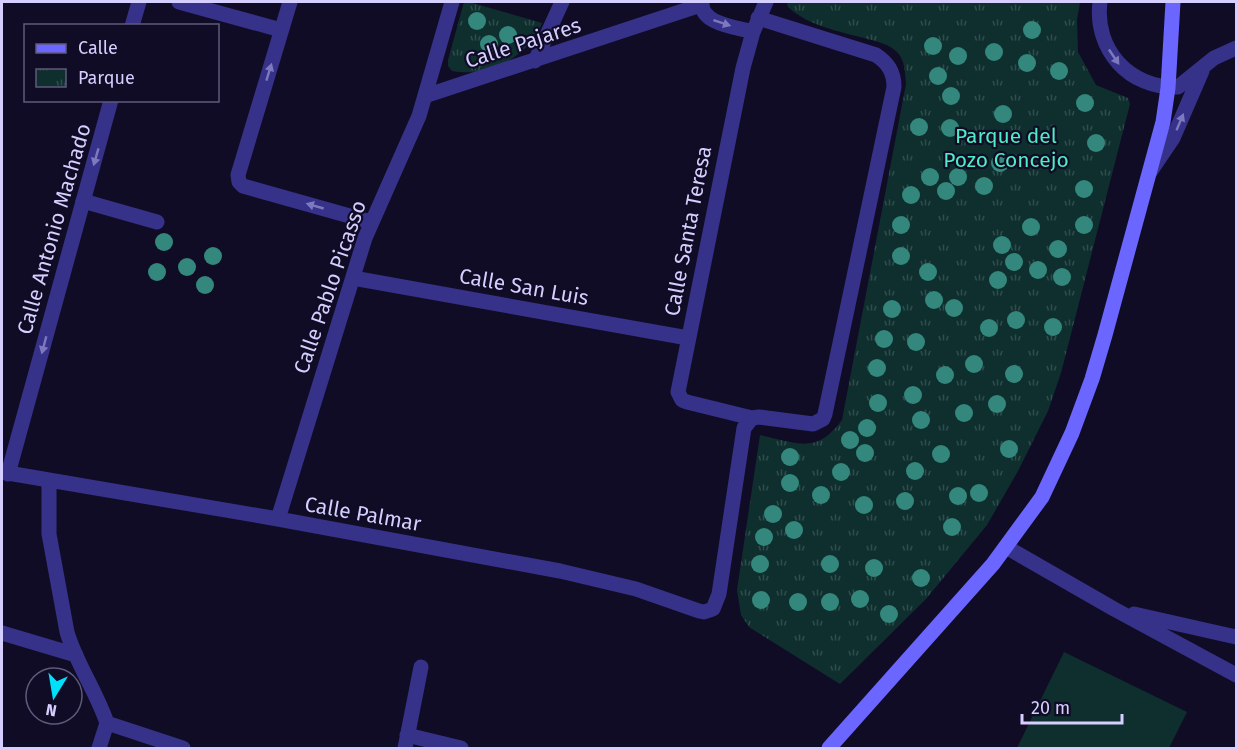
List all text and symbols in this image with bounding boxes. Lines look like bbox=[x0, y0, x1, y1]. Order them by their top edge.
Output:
street label: Calle Pajares bbox=[462, 12, 584, 74]
one-way arrow bbox=[713, 18, 731, 28]
legend bbox=[24, 24, 219, 102]
text: Calle bbox=[78, 37, 118, 59]
one-way arrow bbox=[1108, 48, 1119, 65]
one-way arrow bbox=[265, 63, 274, 81]
text: Parque bbox=[78, 67, 135, 89]
one-way arrow bbox=[1176, 113, 1185, 131]
street label: Calle Antonio Machado bbox=[11, 121, 97, 337]
park label: Parque del Pozo Concejo bbox=[943, 123, 1069, 173]
street label: Calle Santa Teresa bbox=[659, 144, 717, 318]
one-way arrow bbox=[90, 148, 100, 166]
street label: Calle Pablo Picasso bbox=[288, 197, 372, 377]
one-way arrow bbox=[306, 201, 324, 210]
street label: Calle San Luis bbox=[457, 263, 591, 311]
one-way arrow bbox=[38, 336, 48, 354]
street label: Calle Palmar bbox=[303, 491, 423, 537]
north arrow bbox=[24, 666, 84, 726]
scale bar bbox=[1022, 687, 1122, 725]
text: 20 m bbox=[1031, 697, 1070, 719]
text: N bbox=[44, 700, 58, 721]

